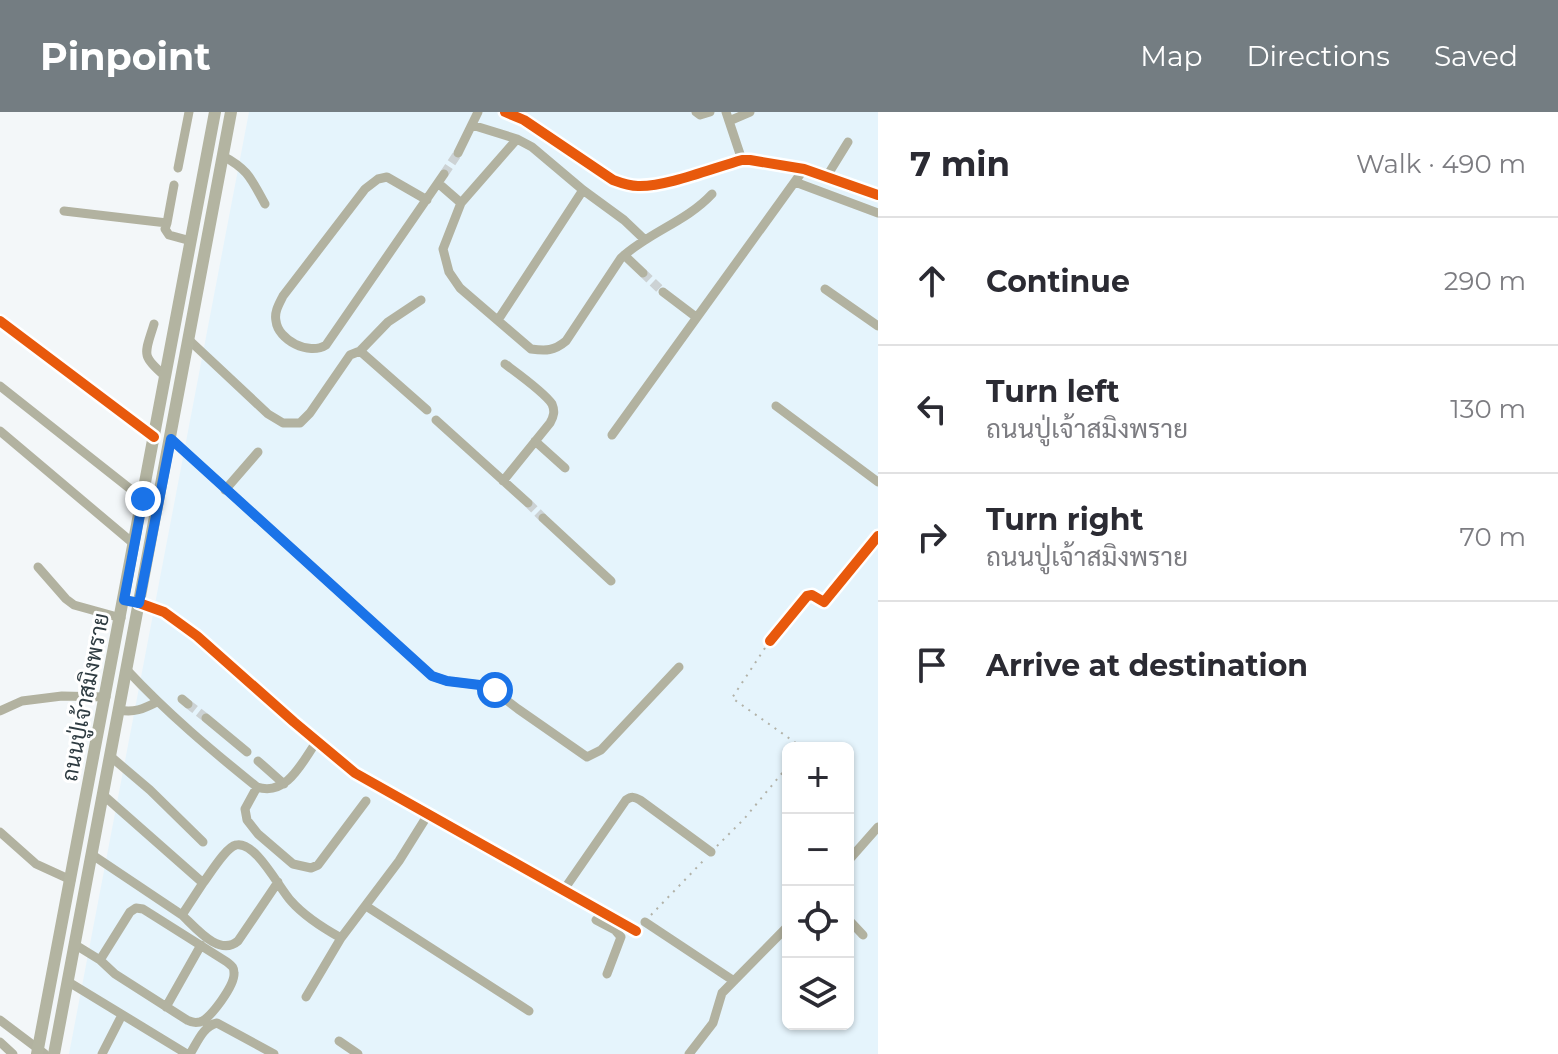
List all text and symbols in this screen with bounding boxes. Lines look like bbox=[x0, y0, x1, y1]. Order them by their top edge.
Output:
text: Pinpoint bbox=[40, 33, 211, 80]
text: Map bbox=[1140, 39, 1202, 73]
text: Directions bbox=[1246, 39, 1390, 73]
text: Saved bbox=[1434, 39, 1518, 73]
text: 7 min bbox=[910, 143, 1010, 185]
text: Walk · 490 m bbox=[1356, 148, 1526, 180]
icon: ahead bbox=[910, 259, 954, 303]
text: Continue bbox=[986, 263, 1130, 300]
text: 290 m bbox=[1444, 265, 1526, 297]
text: Turn left bbox=[986, 373, 1119, 410]
icon: left bbox=[910, 387, 954, 431]
text: 130 m bbox=[1450, 393, 1526, 425]
text: ถนนปู่เจ้าสมิงพราย bbox=[986, 413, 1188, 445]
route end bbox=[125, 481, 161, 517]
text: Turn right bbox=[986, 501, 1143, 538]
icon: right bbox=[910, 515, 954, 559]
text: 70 m bbox=[1460, 521, 1526, 553]
text: ถนนปู่เจ้าสมิงพราย bbox=[986, 541, 1188, 573]
street label: ถนนปู่เจ้าสมิงพราย bbox=[55, 610, 117, 784]
icon: arrive bbox=[910, 643, 954, 687]
text: Arrive at destination bbox=[986, 647, 1308, 684]
route start bbox=[477, 672, 513, 708]
map controls bbox=[782, 742, 854, 1030]
button: + bbox=[782, 742, 854, 814]
button: − bbox=[782, 814, 854, 886]
button: locate bbox=[782, 886, 854, 958]
button: layers bbox=[782, 958, 854, 1030]

